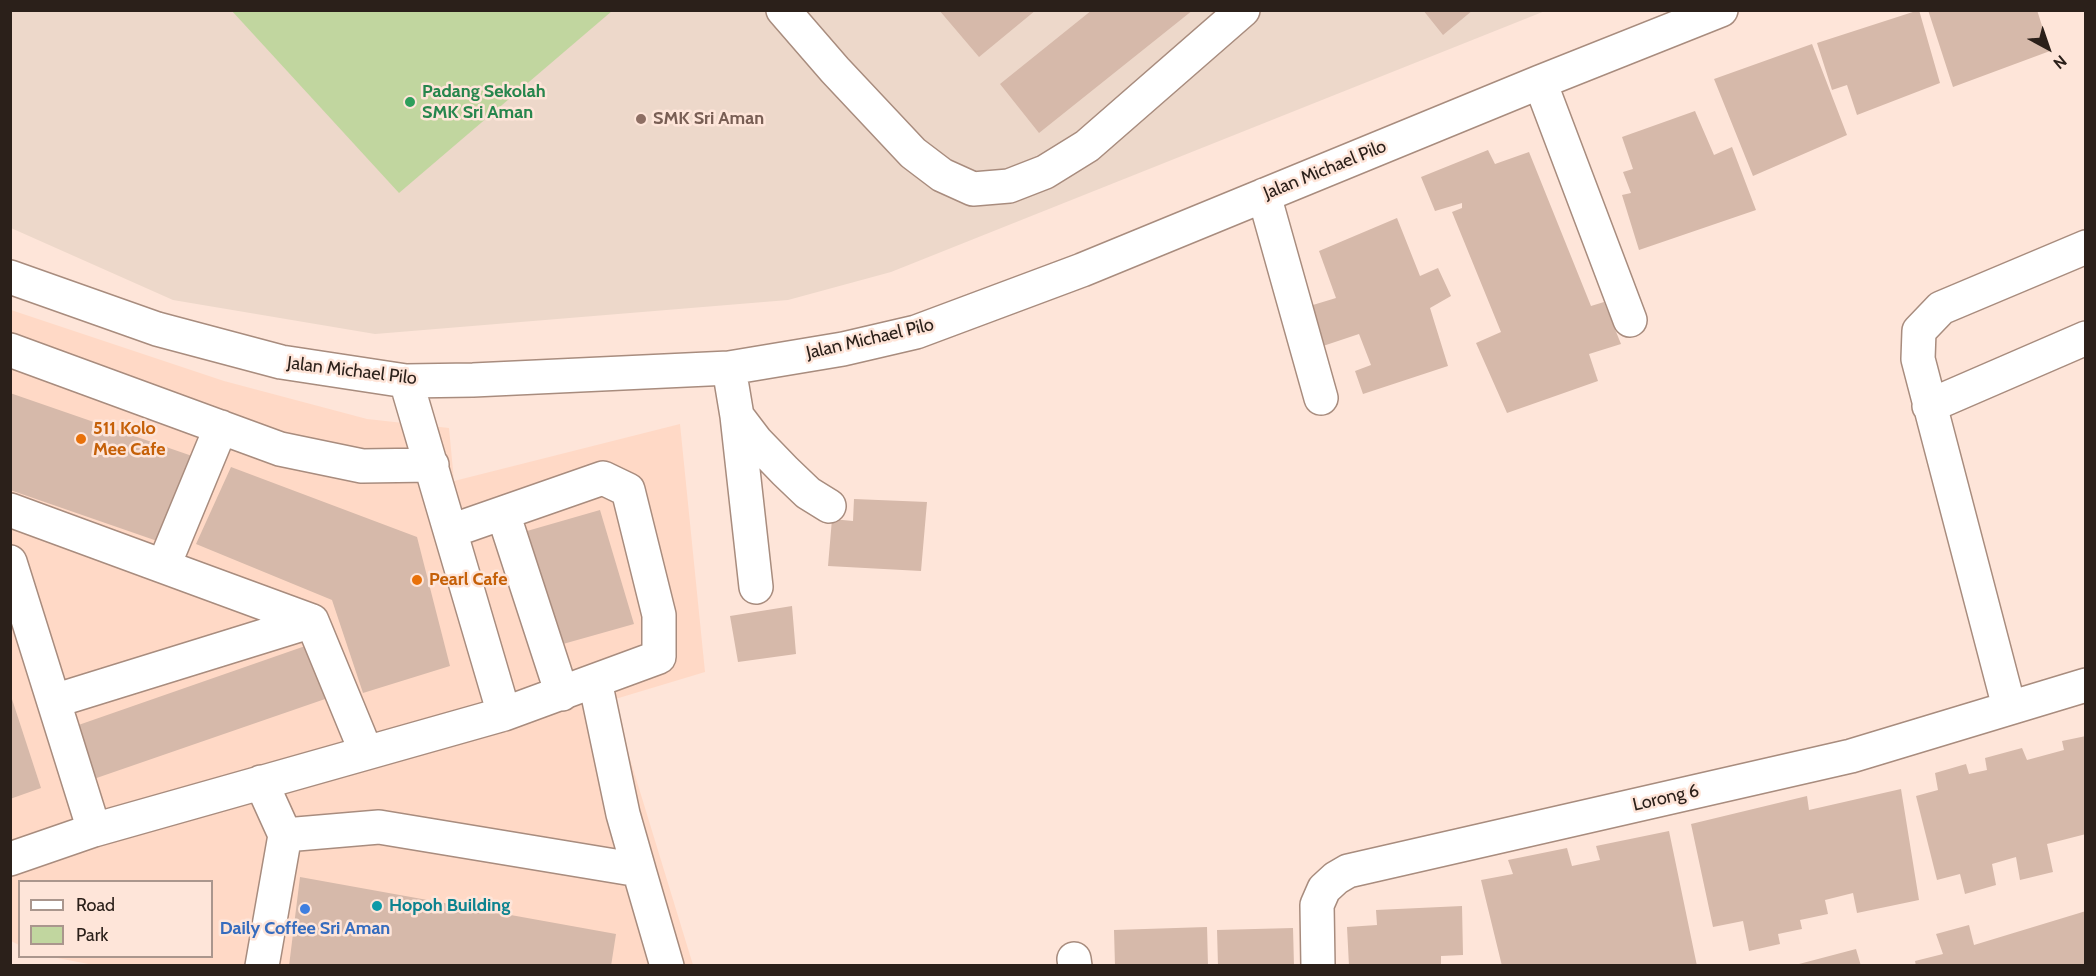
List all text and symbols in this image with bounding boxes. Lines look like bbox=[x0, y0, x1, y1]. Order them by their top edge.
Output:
north arrow bbox=[2018, 18, 2078, 78]
text: N bbox=[2049, 51, 2070, 73]
place label: Padang Sekolah SMK Sri Aman bbox=[422, 81, 546, 124]
marker: Padang Sekolah SMK Sri Aman bbox=[403, 95, 417, 109]
place label: SMK Sri Aman bbox=[653, 108, 764, 130]
marker: SMK Sri Aman bbox=[634, 112, 648, 126]
street label: Jalan Michael Pilo bbox=[1260, 136, 1390, 204]
street label: Jalan Michael Pilo bbox=[804, 314, 936, 364]
street label: Jalan Michael Pilo bbox=[286, 352, 418, 390]
place label: 511 Kolo Mee Cafe bbox=[93, 418, 165, 460]
marker: 511 Kolo Mee Cafe bbox=[74, 432, 88, 446]
place label: Pearl Cafe bbox=[429, 569, 508, 591]
marker: Pearl Cafe bbox=[410, 573, 424, 587]
street label: Lorong 6 bbox=[1631, 780, 1701, 816]
legend bbox=[18, 880, 213, 958]
text: Road bbox=[76, 894, 115, 916]
place label: Hopoh Building bbox=[389, 895, 510, 917]
marker: Hopoh Building bbox=[370, 899, 384, 913]
marker: Daily Coffee Sri Aman bbox=[298, 902, 312, 916]
place label: Daily Coffee Sri Aman bbox=[220, 918, 390, 940]
text: Park bbox=[76, 924, 108, 946]

